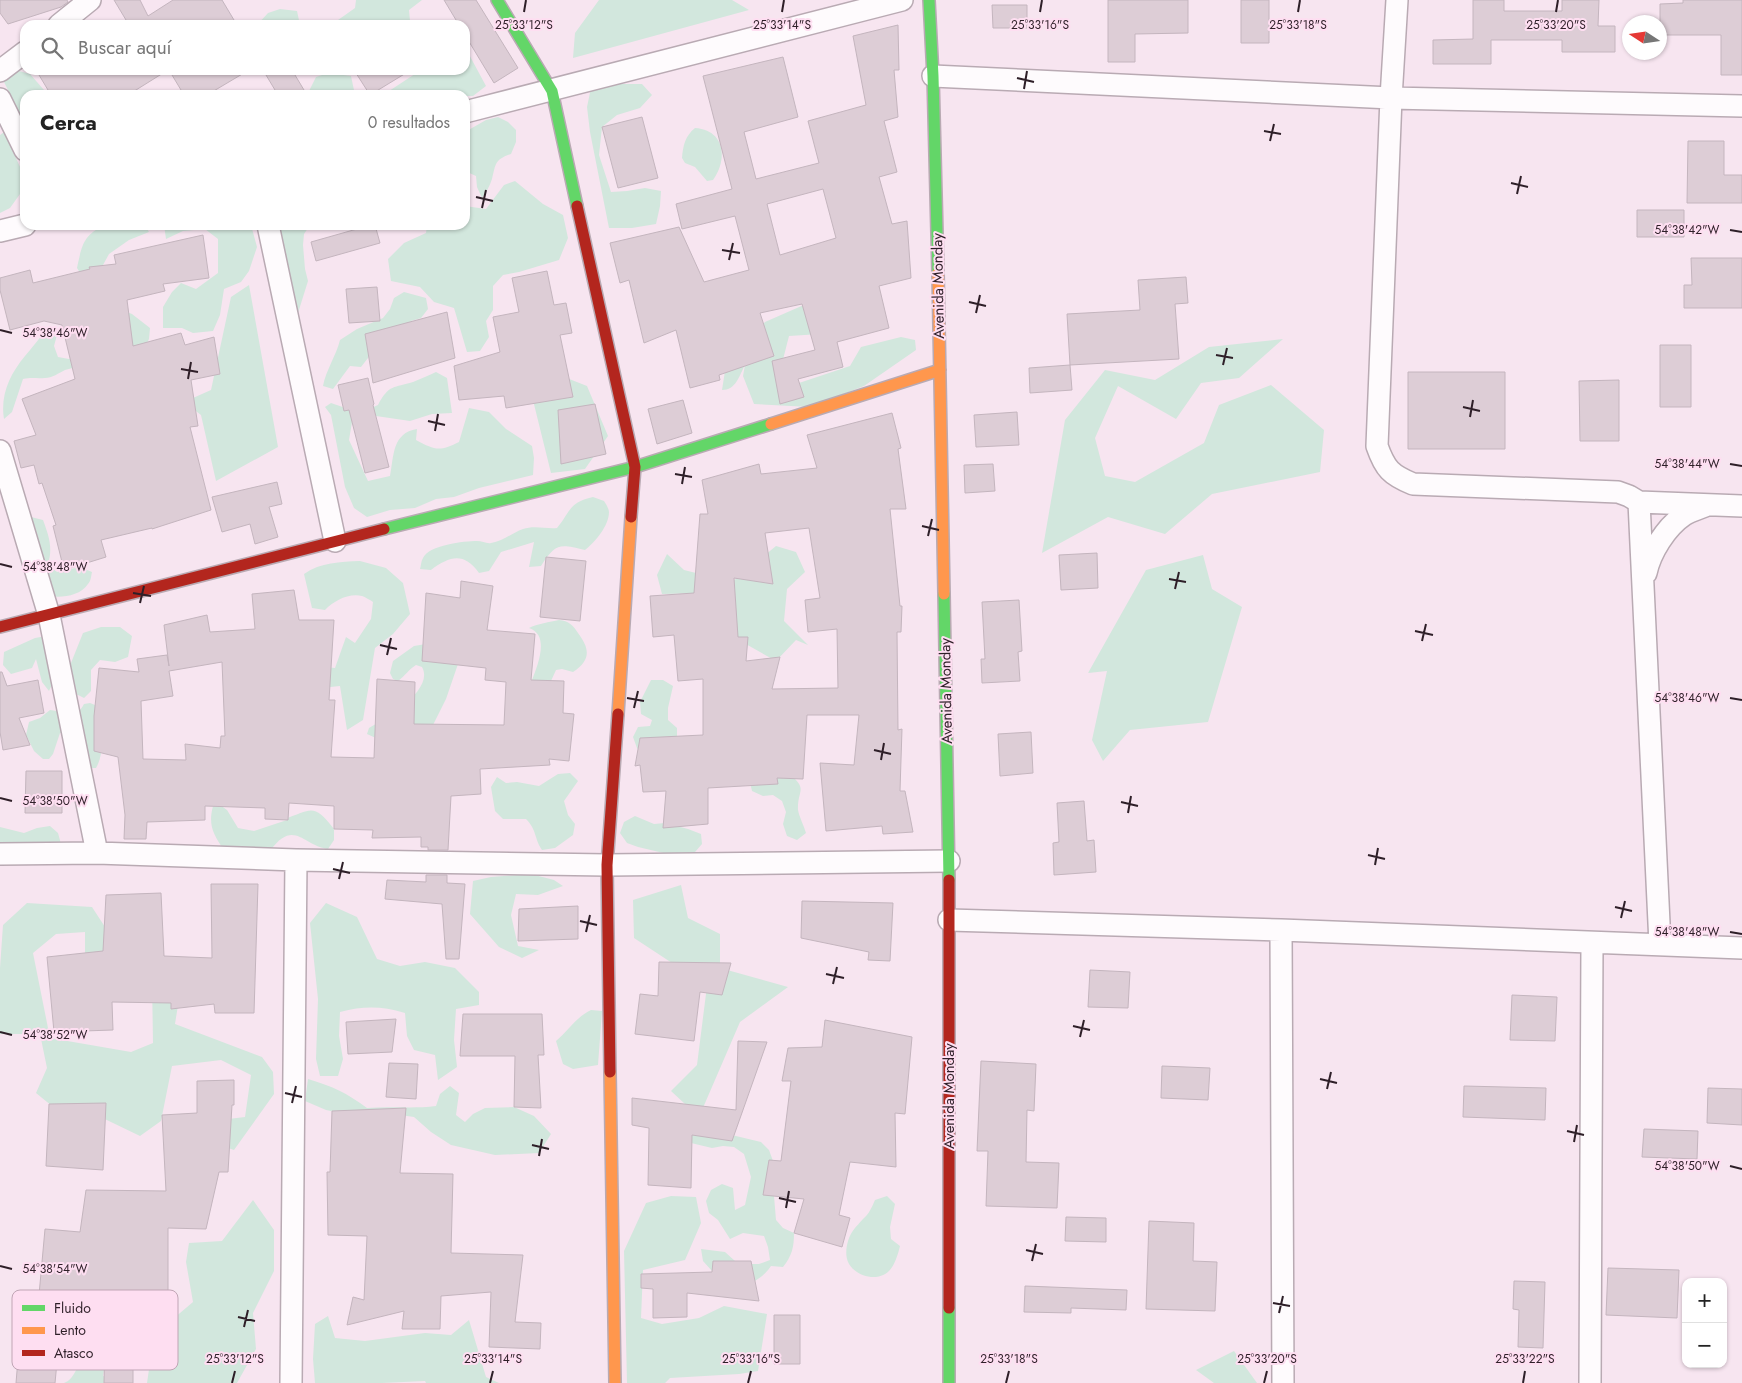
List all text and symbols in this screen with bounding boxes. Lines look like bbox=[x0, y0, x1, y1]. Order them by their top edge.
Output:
north arrow bbox=[1622, 15, 1667, 60]
text: 25°33'12"S bbox=[495, 16, 553, 34]
text: 25°33'14"S bbox=[753, 16, 811, 34]
text: 25°33'16"S bbox=[1011, 16, 1069, 34]
text: 25°33'18"S bbox=[1269, 16, 1327, 34]
text: 25°33'20"S bbox=[1526, 16, 1586, 34]
search box bbox=[20, 20, 470, 75]
icon: search bbox=[38, 34, 66, 62]
text: Buscar aquí bbox=[78, 34, 172, 61]
text: Cerca bbox=[40, 108, 97, 138]
text: 0 resultados bbox=[368, 111, 450, 134]
text: 54°38'42"W bbox=[1655, 221, 1720, 239]
street label: Avenida Monday bbox=[926, 233, 950, 339]
text: 54°38'46"W bbox=[23, 324, 88, 342]
text: 54°38'44"W bbox=[1654, 455, 1720, 473]
text: 54°38'48"W bbox=[23, 558, 87, 576]
street label: Avenida Monday bbox=[934, 638, 958, 744]
text: 54°38'46"W bbox=[1655, 689, 1720, 707]
text: 54°38'50"W bbox=[22, 792, 88, 810]
text: 54°38'48"W bbox=[1655, 923, 1719, 941]
text: 54°38'52"W bbox=[23, 1026, 87, 1044]
street label: Avenida Monday bbox=[938, 1043, 960, 1149]
text: 54°38'50"W bbox=[1654, 1157, 1720, 1175]
text: 54°38'54"W bbox=[23, 1260, 88, 1278]
map controls bbox=[1682, 1278, 1727, 1368]
button: + bbox=[1682, 1278, 1727, 1323]
legend bbox=[12, 1290, 178, 1370]
text: Fluido bbox=[54, 1298, 91, 1318]
text: Lento bbox=[54, 1320, 86, 1340]
button: − bbox=[1682, 1323, 1727, 1368]
text: Atasco bbox=[54, 1343, 94, 1363]
text: 25°33'12"S bbox=[206, 1350, 264, 1368]
text: 25°33'14"S bbox=[464, 1350, 522, 1368]
text: 25°33'16"S bbox=[722, 1350, 780, 1368]
text: 25°33'18"S bbox=[980, 1350, 1038, 1368]
text: 25°33'20"S bbox=[1237, 1350, 1297, 1368]
text: 25°33'22"S bbox=[1495, 1350, 1555, 1368]

